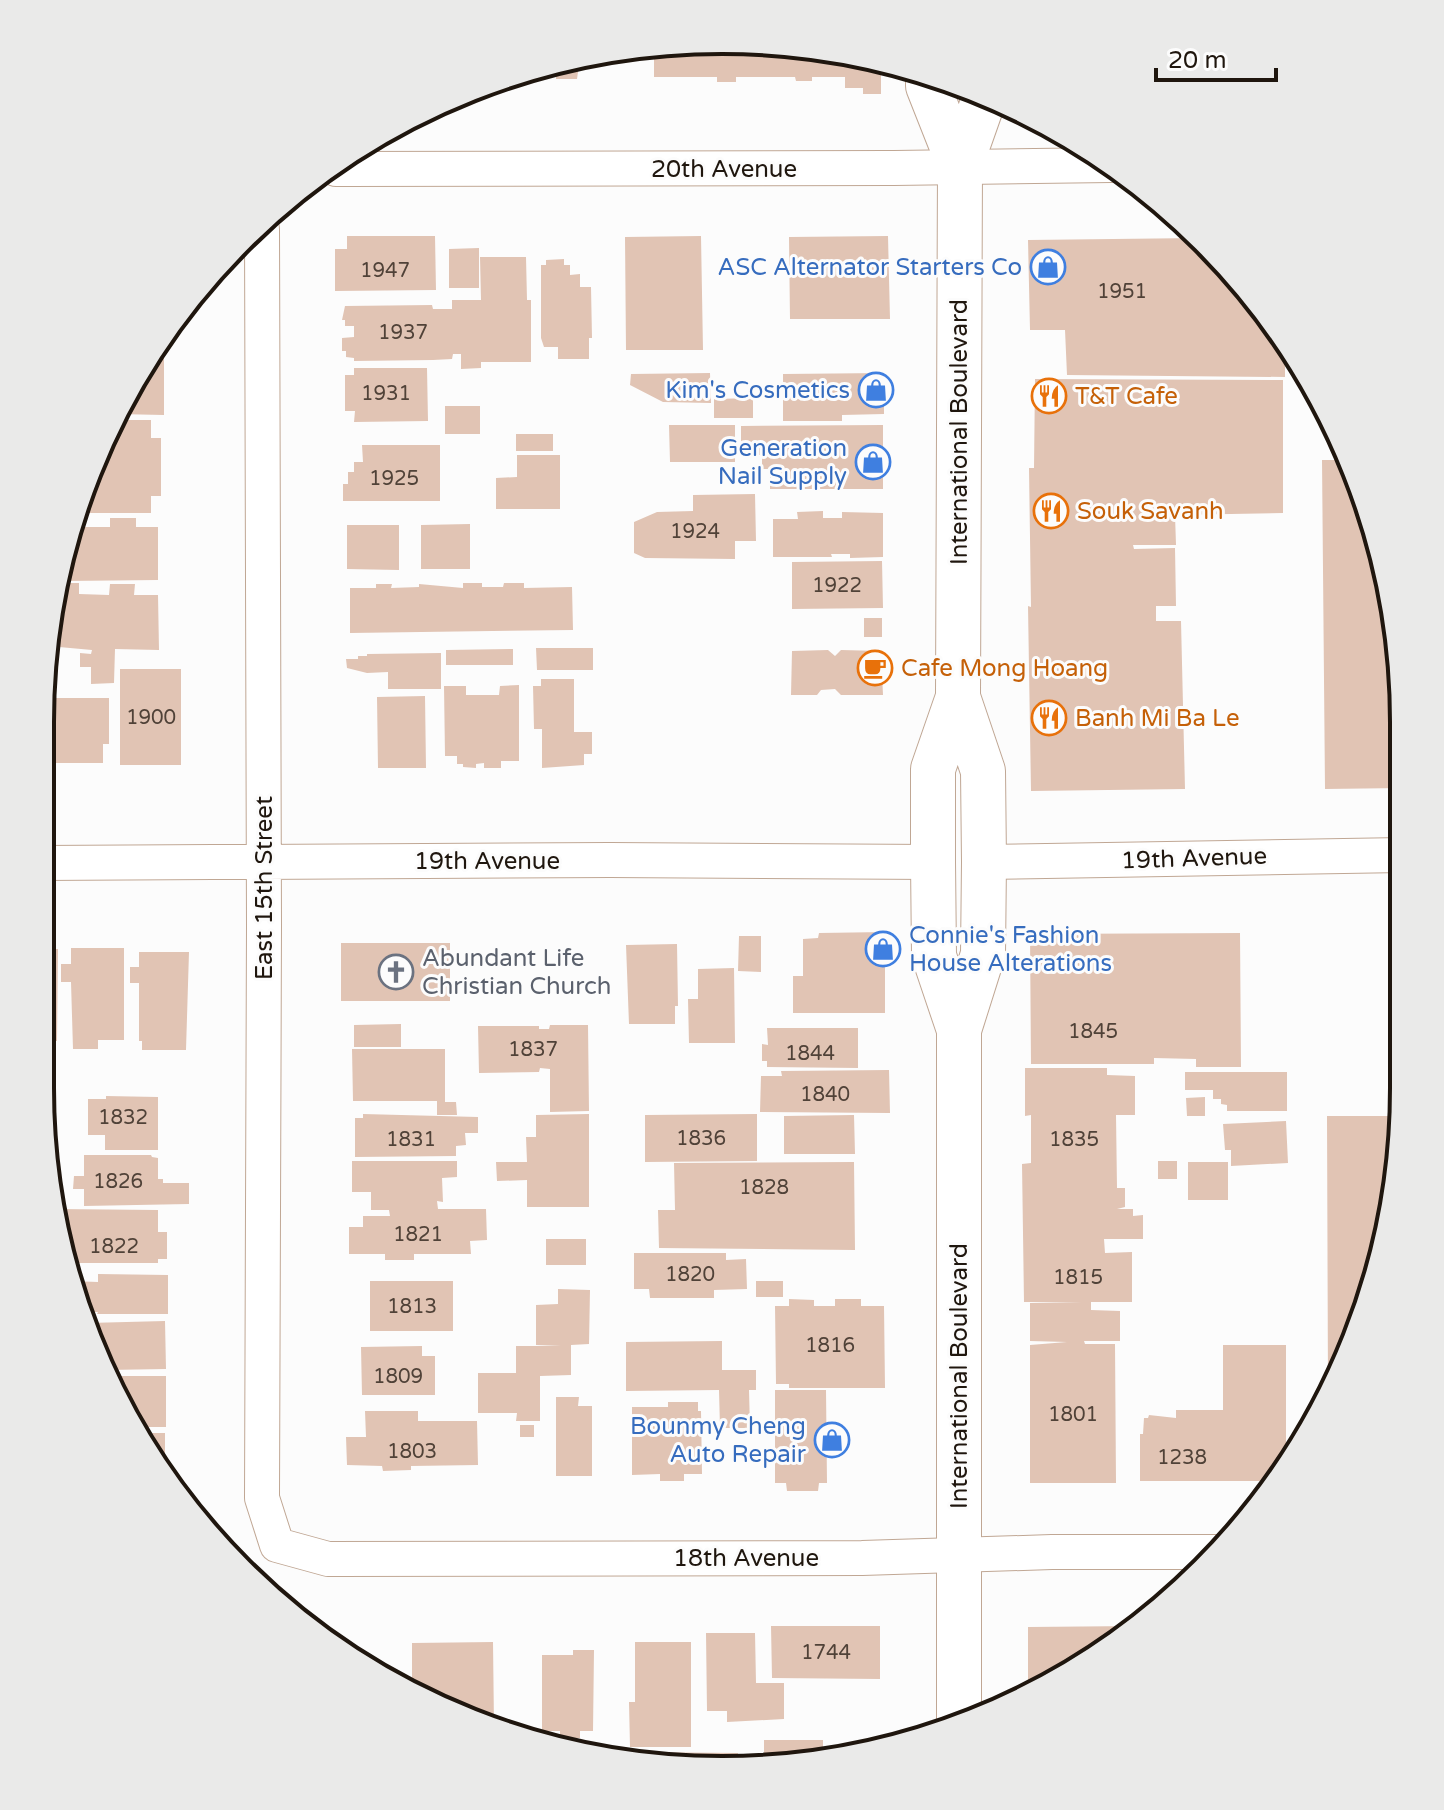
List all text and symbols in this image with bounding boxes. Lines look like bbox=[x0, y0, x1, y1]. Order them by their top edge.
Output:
scale bar bbox=[1156, 32, 1276, 82]
text: 20 m bbox=[1168, 46, 1226, 75]
street label: 20th Avenue bbox=[651, 155, 797, 184]
shop icon: ASC Alternator Starters Co bbox=[1029, 248, 1067, 286]
place label: ASC Alternator Starters Co bbox=[718, 253, 1022, 282]
house number: 1947 bbox=[360, 259, 410, 283]
house number: 1951 bbox=[1097, 280, 1147, 304]
street label: International Boulevard bbox=[945, 299, 974, 565]
house number: 1937 bbox=[378, 321, 428, 345]
shop icon: Kim's Cosmetics bbox=[857, 371, 895, 409]
place label: Kim's Cosmetics bbox=[665, 376, 850, 405]
restaurant icon: T&T Cafe bbox=[1030, 377, 1068, 415]
house number: 1931 bbox=[361, 382, 411, 406]
place label: T&T Cafe bbox=[1075, 382, 1178, 411]
place label: Generation Nail Supply bbox=[718, 434, 847, 491]
shop icon: Generation Nail Supply bbox=[854, 443, 892, 481]
house number: 1925 bbox=[369, 467, 419, 491]
restaurant icon: Souk Savanh bbox=[1032, 492, 1070, 530]
place label: Souk Savanh bbox=[1077, 497, 1224, 526]
house number: 1924 bbox=[670, 520, 720, 544]
house number: 1922 bbox=[812, 574, 862, 598]
cafe icon: Cafe Mong Hoang bbox=[856, 649, 894, 687]
place label: Cafe Mong Hoang bbox=[901, 654, 1108, 683]
restaurant icon: Banh Mi Ba Le bbox=[1030, 699, 1068, 737]
place label: Banh Mi Ba Le bbox=[1075, 704, 1240, 733]
house number: 1900 bbox=[126, 706, 176, 730]
street label: East 15th Street bbox=[250, 796, 279, 980]
street label: 19th Avenue bbox=[1121, 841, 1268, 876]
street label: 19th Avenue bbox=[414, 847, 560, 876]
place label: Connie's Fashion House Alterations bbox=[909, 921, 1112, 978]
shop icon: Connie's Fashion House Alterations bbox=[864, 930, 902, 968]
place label: Abundant Life Christian Church bbox=[422, 944, 611, 1001]
church icon: Abundant Life Christian Church bbox=[377, 953, 415, 991]
house number: 1845 bbox=[1068, 1020, 1118, 1044]
house number: 1837 bbox=[508, 1038, 558, 1062]
house number: 1844 bbox=[785, 1042, 835, 1066]
house number: 1840 bbox=[800, 1083, 850, 1107]
house number: 1832 bbox=[98, 1106, 148, 1130]
house number: 1836 bbox=[676, 1127, 726, 1151]
house number: 1831 bbox=[386, 1128, 436, 1152]
house number: 1835 bbox=[1049, 1128, 1099, 1152]
house number: 1826 bbox=[93, 1170, 143, 1194]
house number: 1828 bbox=[739, 1176, 789, 1200]
house number: 1821 bbox=[393, 1223, 443, 1247]
house number: 1822 bbox=[89, 1235, 139, 1259]
street label: International Boulevard bbox=[945, 1243, 974, 1509]
house number: 1820 bbox=[665, 1263, 715, 1287]
house number: 1815 bbox=[1053, 1266, 1103, 1290]
house number: 1813 bbox=[387, 1295, 437, 1319]
house number: 1816 bbox=[805, 1334, 855, 1358]
house number: 1809 bbox=[373, 1365, 423, 1389]
house number: 1801 bbox=[1048, 1403, 1098, 1427]
place label: Bounmy Cheng Auto Repair bbox=[630, 1412, 807, 1469]
shop icon: Bounmy Cheng Auto Repair bbox=[813, 1421, 851, 1459]
house number: 1803 bbox=[387, 1440, 437, 1464]
house number: 1238 bbox=[1157, 1446, 1207, 1470]
street label: 18th Avenue bbox=[673, 1544, 819, 1573]
house number: 1744 bbox=[801, 1641, 851, 1665]

